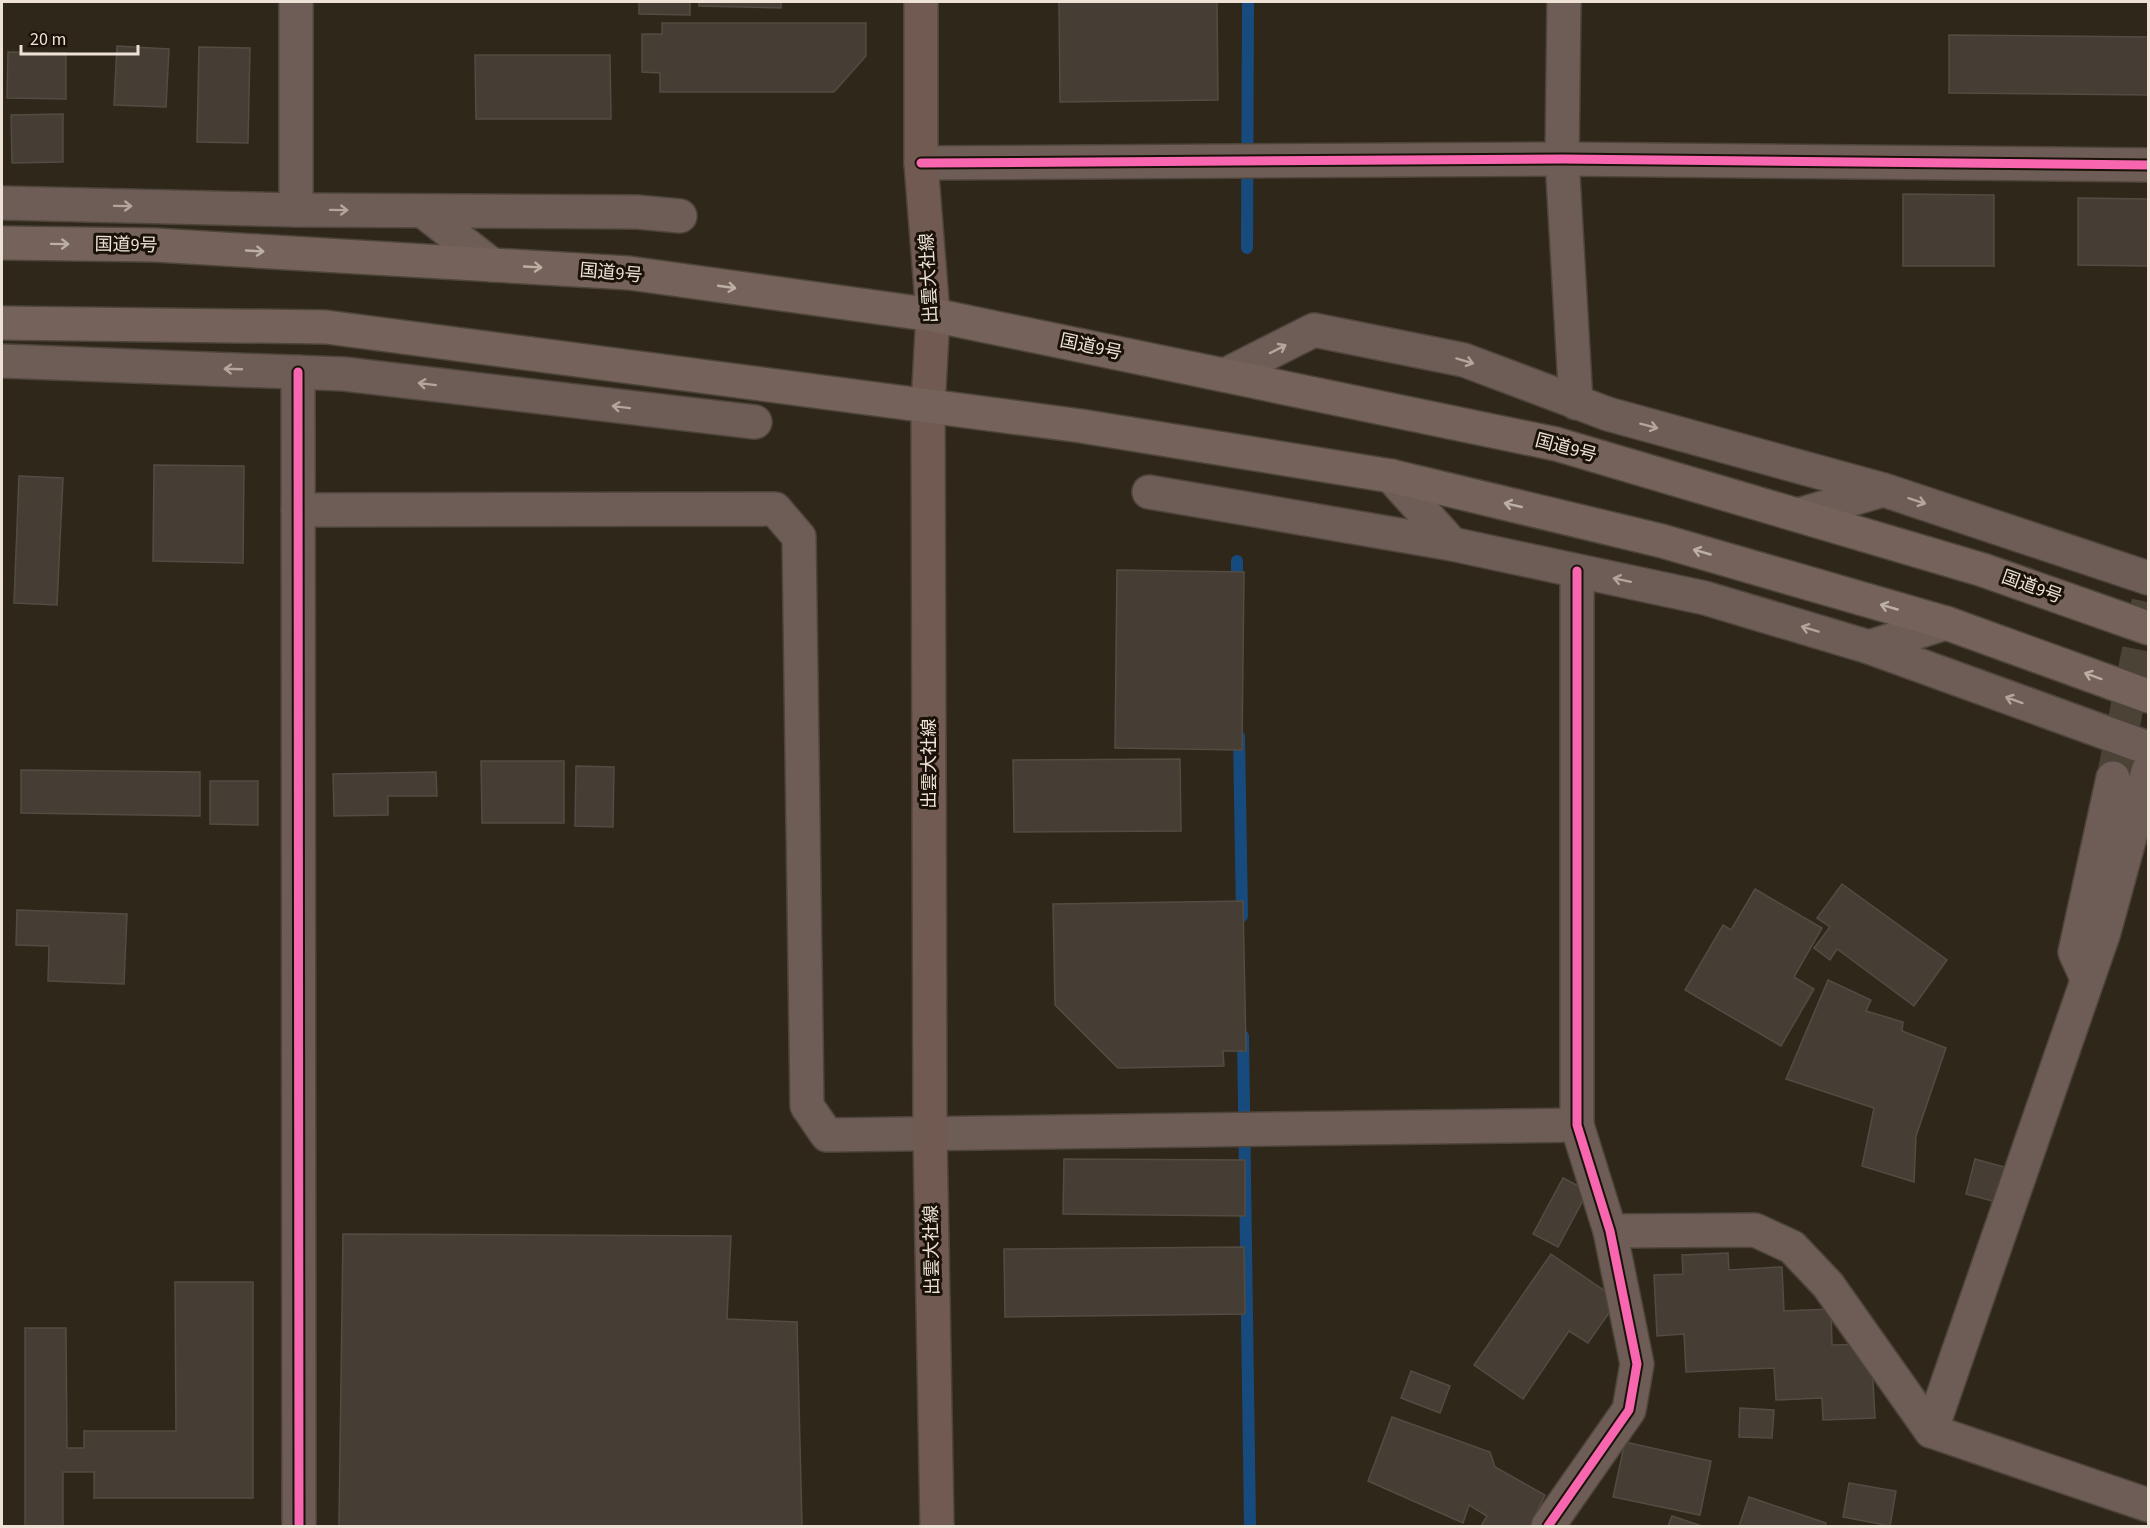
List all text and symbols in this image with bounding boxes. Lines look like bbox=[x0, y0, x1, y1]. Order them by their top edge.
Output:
scale bar bbox=[21, 18, 138, 56]
text: 20 m bbox=[30, 27, 66, 52]
one-way arrow bbox=[112, 200, 132, 212]
one-way arrow bbox=[328, 205, 348, 216]
street label: 国道9号 bbox=[94, 232, 158, 258]
street label: 出雲大社線 bbox=[914, 232, 944, 324]
one-way arrow bbox=[49, 238, 69, 250]
one-way arrow bbox=[244, 245, 264, 256]
street label: 国道9号 bbox=[579, 258, 643, 288]
one-way arrow bbox=[523, 262, 543, 273]
one-way arrow bbox=[717, 281, 737, 292]
street label: 国道9号 bbox=[1058, 328, 1124, 366]
one-way arrow bbox=[1268, 342, 1286, 354]
one-way arrow bbox=[1455, 356, 1474, 367]
one-way arrow bbox=[223, 364, 243, 375]
one-way arrow bbox=[418, 378, 437, 389]
one-way arrow bbox=[611, 401, 631, 412]
one-way arrow bbox=[1639, 420, 1658, 432]
street label: 国道9号 bbox=[1532, 428, 1600, 468]
one-way arrow bbox=[1907, 497, 1926, 508]
one-way arrow bbox=[1503, 499, 1523, 510]
one-way arrow bbox=[1693, 546, 1712, 557]
street label: 国道9号 bbox=[1998, 564, 2066, 610]
one-way arrow bbox=[1612, 574, 1631, 586]
one-way arrow bbox=[1880, 601, 1899, 612]
one-way arrow bbox=[1801, 623, 1820, 634]
one-way arrow bbox=[2084, 670, 2103, 681]
one-way arrow bbox=[2006, 693, 2024, 704]
street label: 出雲大社線 bbox=[917, 719, 942, 809]
street label: 出雲大社線 bbox=[919, 1205, 945, 1295]

